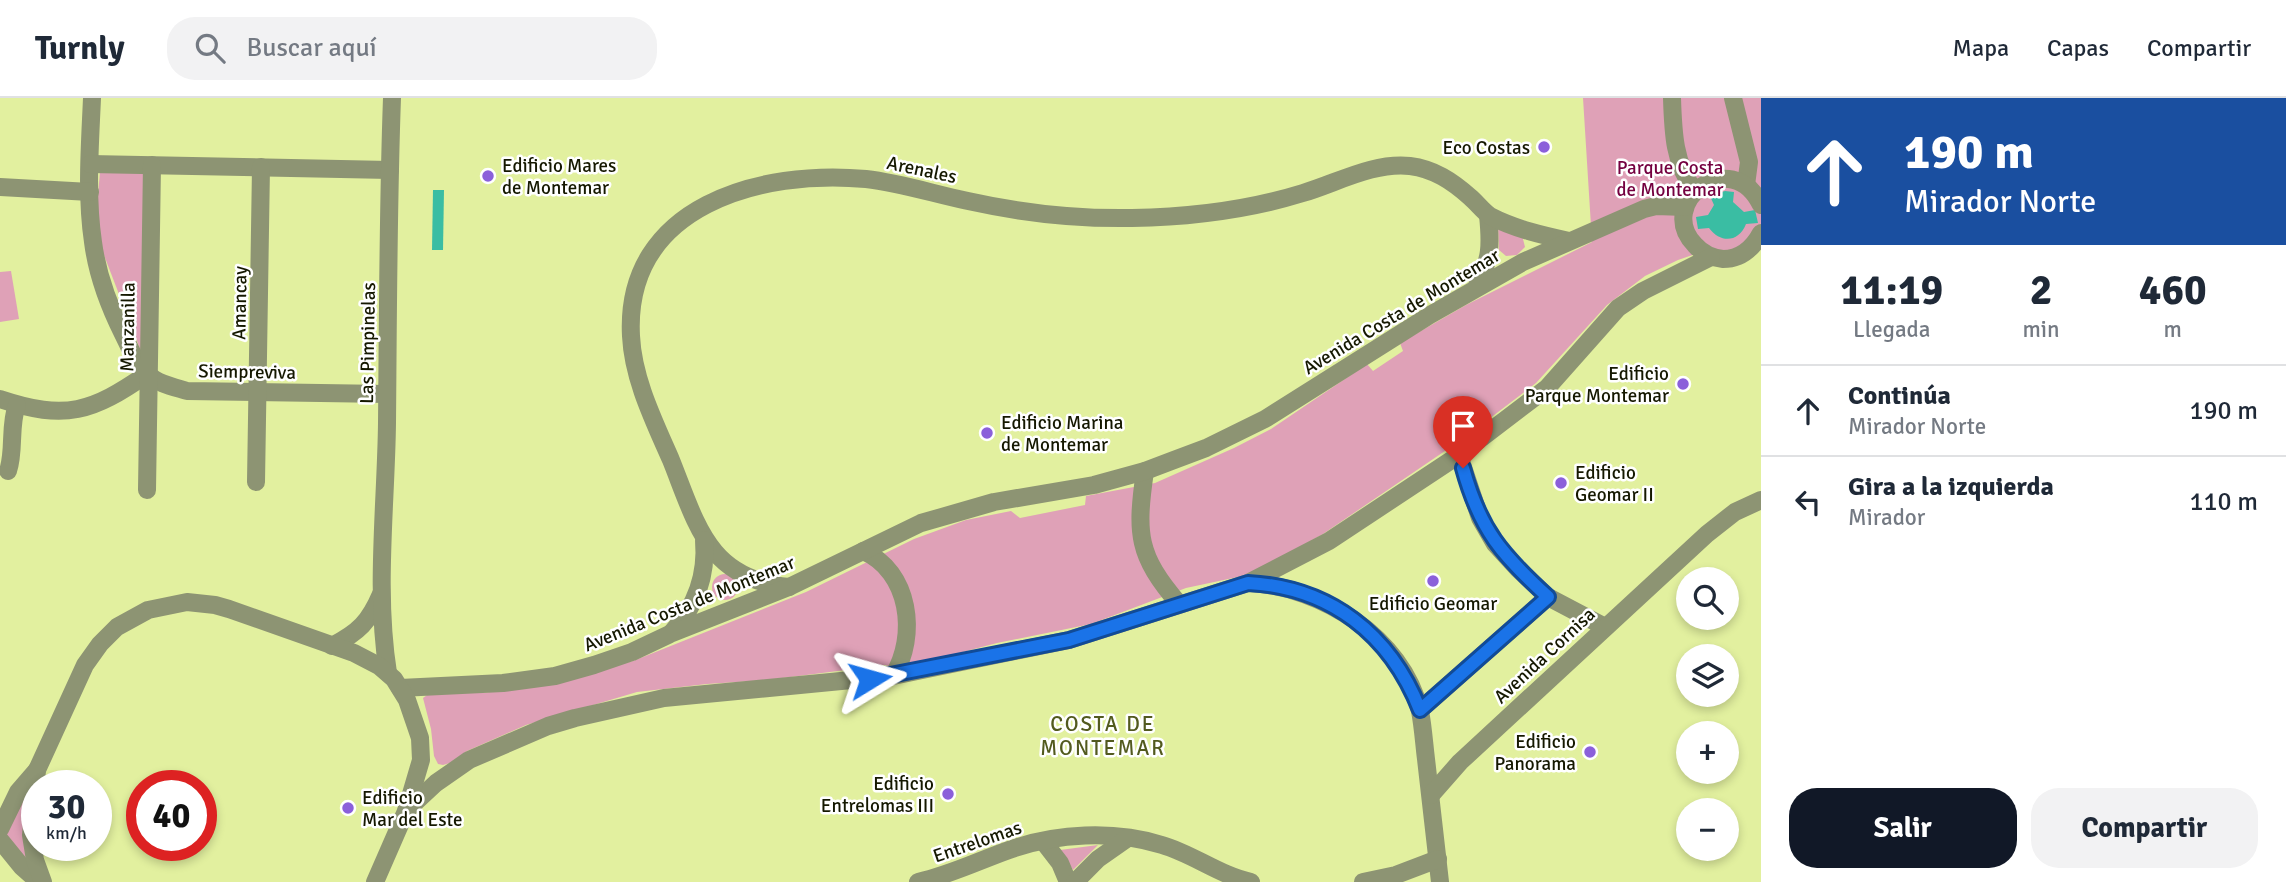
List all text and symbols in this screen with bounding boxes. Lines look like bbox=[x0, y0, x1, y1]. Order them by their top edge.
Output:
search box bbox=[167, 17, 657, 80]
text: Turnly bbox=[35, 28, 125, 69]
icon: search bbox=[191, 29, 229, 67]
text: Buscar aquí bbox=[247, 32, 377, 64]
text: Mapa bbox=[1953, 33, 2009, 63]
text: Capas bbox=[2047, 33, 2109, 63]
text: Compartir bbox=[2147, 33, 2251, 63]
text: 190 m bbox=[1904, 122, 2034, 182]
icon: ahead bbox=[1789, 126, 1880, 217]
place label: Eco Costas bbox=[1442, 136, 1530, 160]
marker: Eco Costas bbox=[1536, 139, 1552, 155]
street label: Arenales bbox=[885, 151, 959, 189]
place label: Edificio Mares de Montemar bbox=[502, 154, 616, 200]
park label: Parque Costa de Montemar bbox=[1616, 156, 1724, 202]
marker: Edificio Mares de Montemar bbox=[480, 168, 496, 184]
text: Mirador Norte bbox=[1904, 182, 2096, 221]
street label: Avenida Costa de Montemar bbox=[1299, 243, 1504, 380]
text: 11:19 bbox=[1840, 265, 1943, 316]
text: 2 bbox=[2030, 265, 2052, 316]
text: 460 bbox=[2139, 265, 2207, 316]
street label: Amancay bbox=[227, 266, 253, 340]
street label: Manzanilla bbox=[115, 282, 141, 372]
street label: Las Pimpinelas bbox=[355, 282, 381, 404]
text: Llegada bbox=[1853, 315, 1930, 344]
text: min bbox=[2022, 315, 2060, 344]
text: m bbox=[2164, 315, 2182, 344]
street label: Siempreviva bbox=[198, 359, 296, 385]
place label: Edificio Parque Montemar bbox=[1525, 362, 1669, 408]
marker: Edificio Parque Montemar bbox=[1675, 376, 1691, 392]
text: Continúa bbox=[1848, 380, 1951, 412]
icon: ahead bbox=[1789, 392, 1827, 430]
text: 190 m bbox=[2189, 395, 2258, 427]
pin bbox=[1433, 396, 1493, 468]
icon: arrive bbox=[1444, 407, 1482, 445]
place label: Edificio Marina de Montemar bbox=[1001, 411, 1123, 457]
text: Mirador Norte bbox=[1848, 412, 1986, 441]
marker: Edificio Marina de Montemar bbox=[979, 425, 995, 441]
place label: Edificio Geomar II bbox=[1575, 461, 1654, 507]
text: Gira a la izquierda bbox=[1848, 471, 2054, 503]
marker: Edificio Geomar II bbox=[1553, 475, 1569, 491]
icon: left bbox=[1789, 483, 1827, 521]
text: 110 m bbox=[2189, 486, 2258, 518]
text: Mirador bbox=[1848, 503, 1925, 532]
street label: Avenida Costa de Montemar bbox=[580, 551, 799, 657]
map controls bbox=[1676, 567, 1739, 861]
button: search bbox=[1676, 567, 1739, 630]
marker: Edificio Geomar bbox=[1425, 573, 1441, 589]
place label: Edificio Geomar bbox=[1369, 592, 1497, 616]
street label: Avenida Cornisa bbox=[1489, 603, 1601, 709]
position arrow bbox=[833, 642, 907, 716]
button: layers bbox=[1676, 644, 1739, 707]
district label: COSTA DE MONTEMAR bbox=[1040, 711, 1166, 761]
button: + bbox=[1676, 721, 1739, 784]
place label: Edificio Panorama bbox=[1494, 730, 1576, 776]
marker: Edificio Panorama bbox=[1582, 744, 1598, 760]
speed limit sign: 40 bbox=[126, 770, 217, 861]
place label: Edificio Entrelomas III bbox=[821, 772, 934, 818]
text: 30 bbox=[48, 785, 85, 828]
place label: Edificio Mar del Este bbox=[362, 786, 463, 832]
marker: Edificio Entrelomas III bbox=[940, 786, 956, 802]
button: Salir bbox=[1789, 788, 2017, 868]
button: Compartir bbox=[2031, 788, 2258, 868]
button: − bbox=[1676, 798, 1739, 861]
marker: Edificio Mar del Este bbox=[340, 800, 356, 816]
street label: Entrelomas bbox=[930, 816, 1025, 868]
text: km/h bbox=[46, 822, 87, 844]

